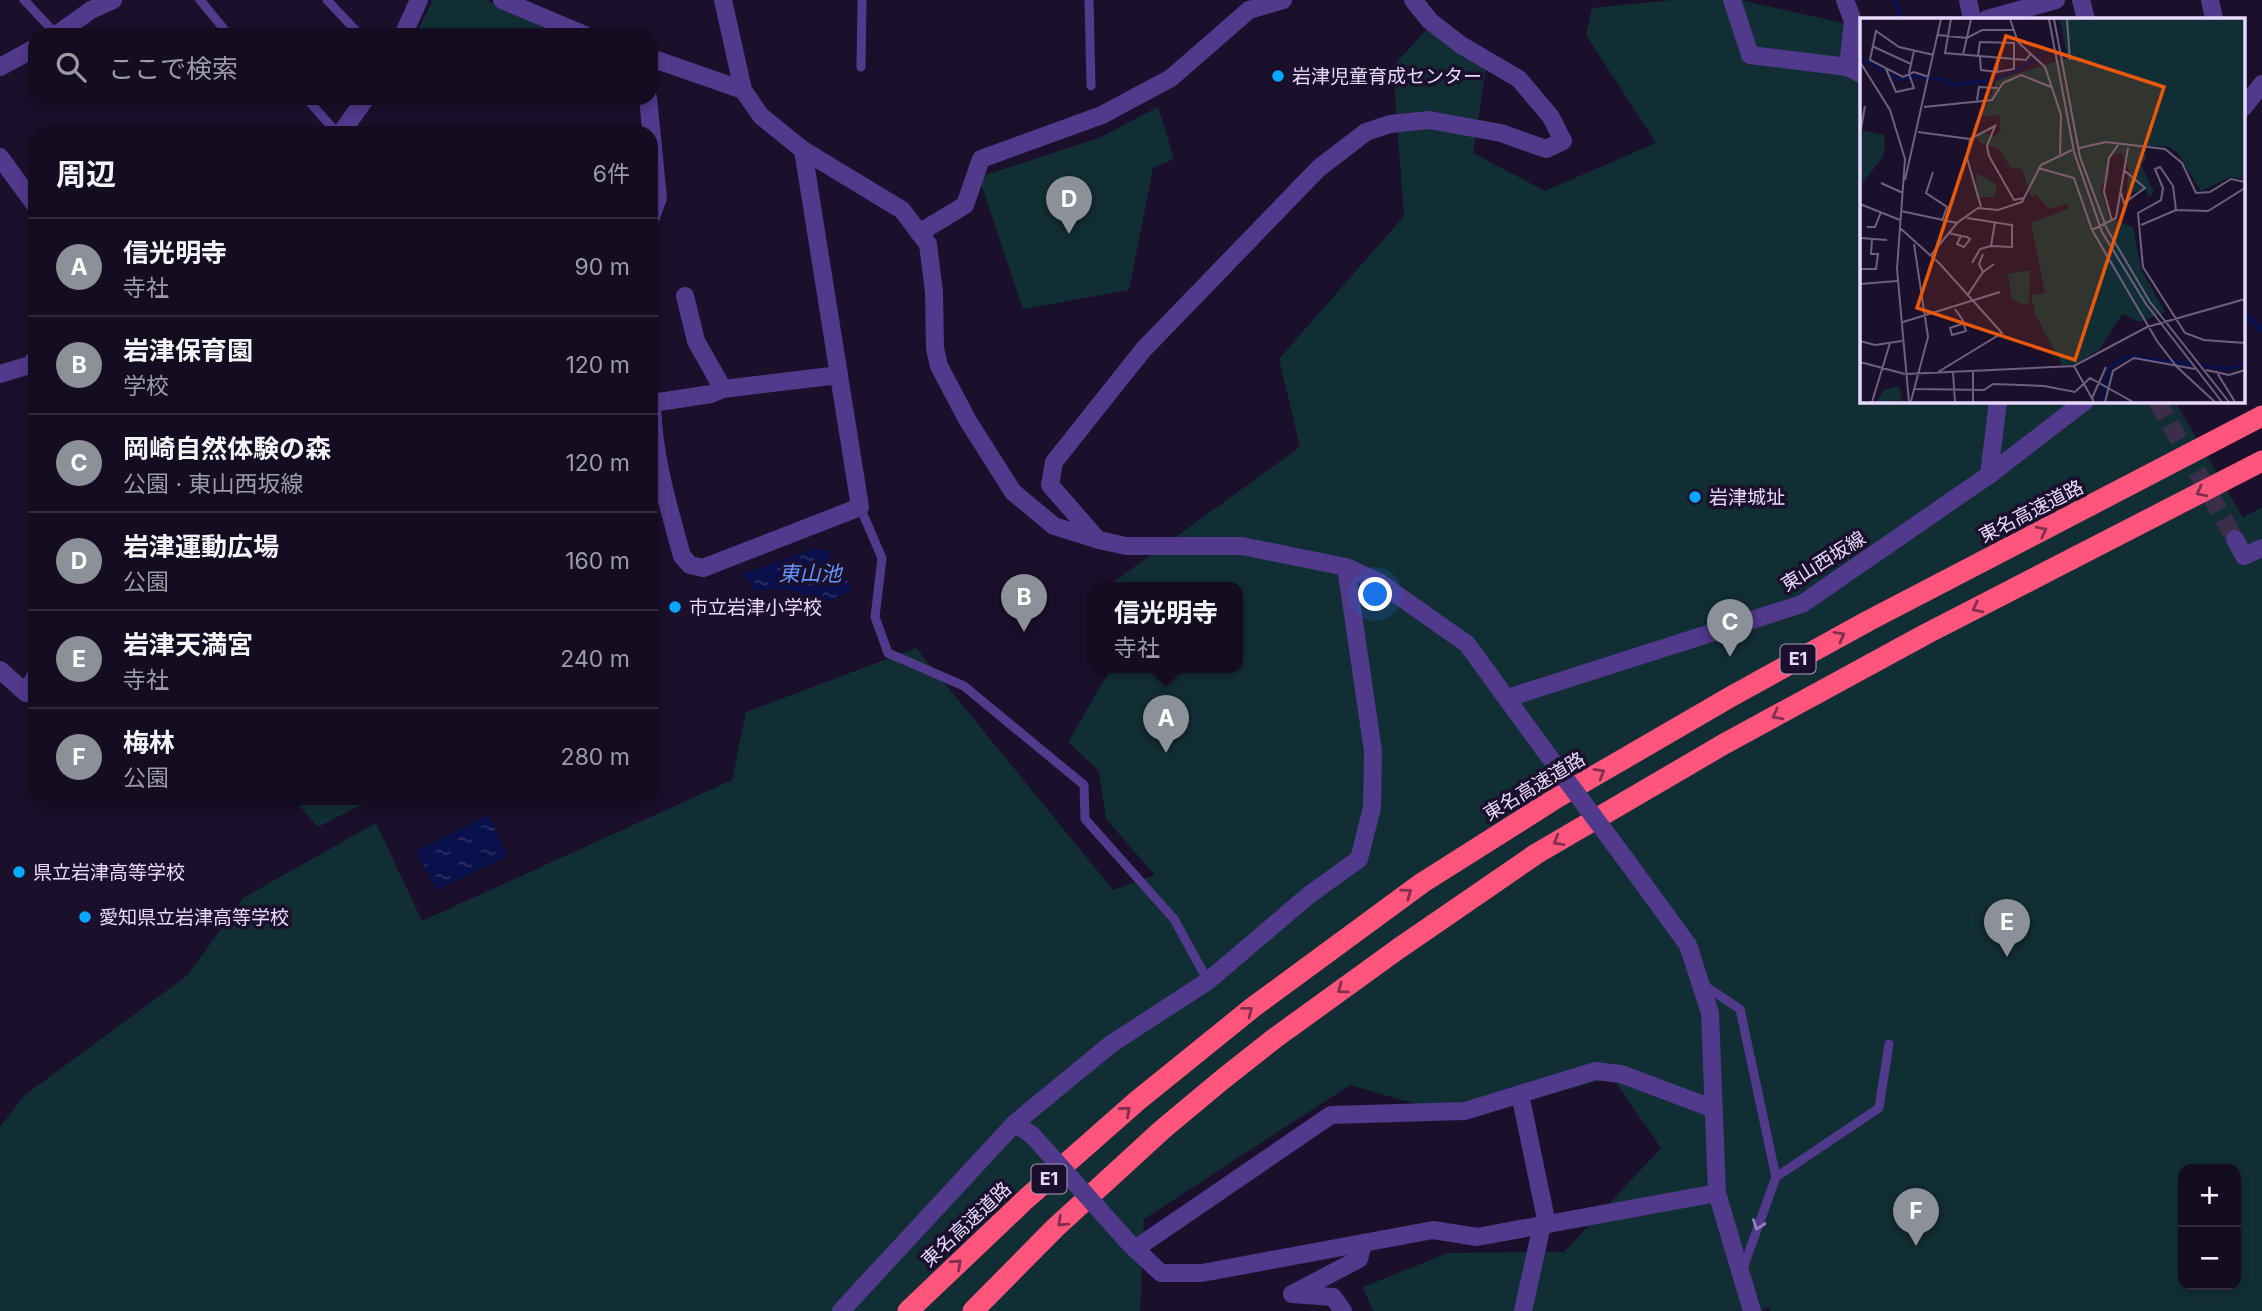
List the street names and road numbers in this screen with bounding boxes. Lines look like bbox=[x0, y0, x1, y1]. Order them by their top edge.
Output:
street label: 東名高速道路 bbox=[1975, 475, 2087, 548]
street label: 東山西坂線 bbox=[1777, 526, 1870, 596]
road number: E1 bbox=[1780, 644, 1815, 674]
street label: 東名高速道路 bbox=[1479, 747, 1589, 826]
road number: E1 bbox=[1032, 1164, 1066, 1194]
street label: 東名高速道路 bbox=[917, 1177, 1016, 1272]

